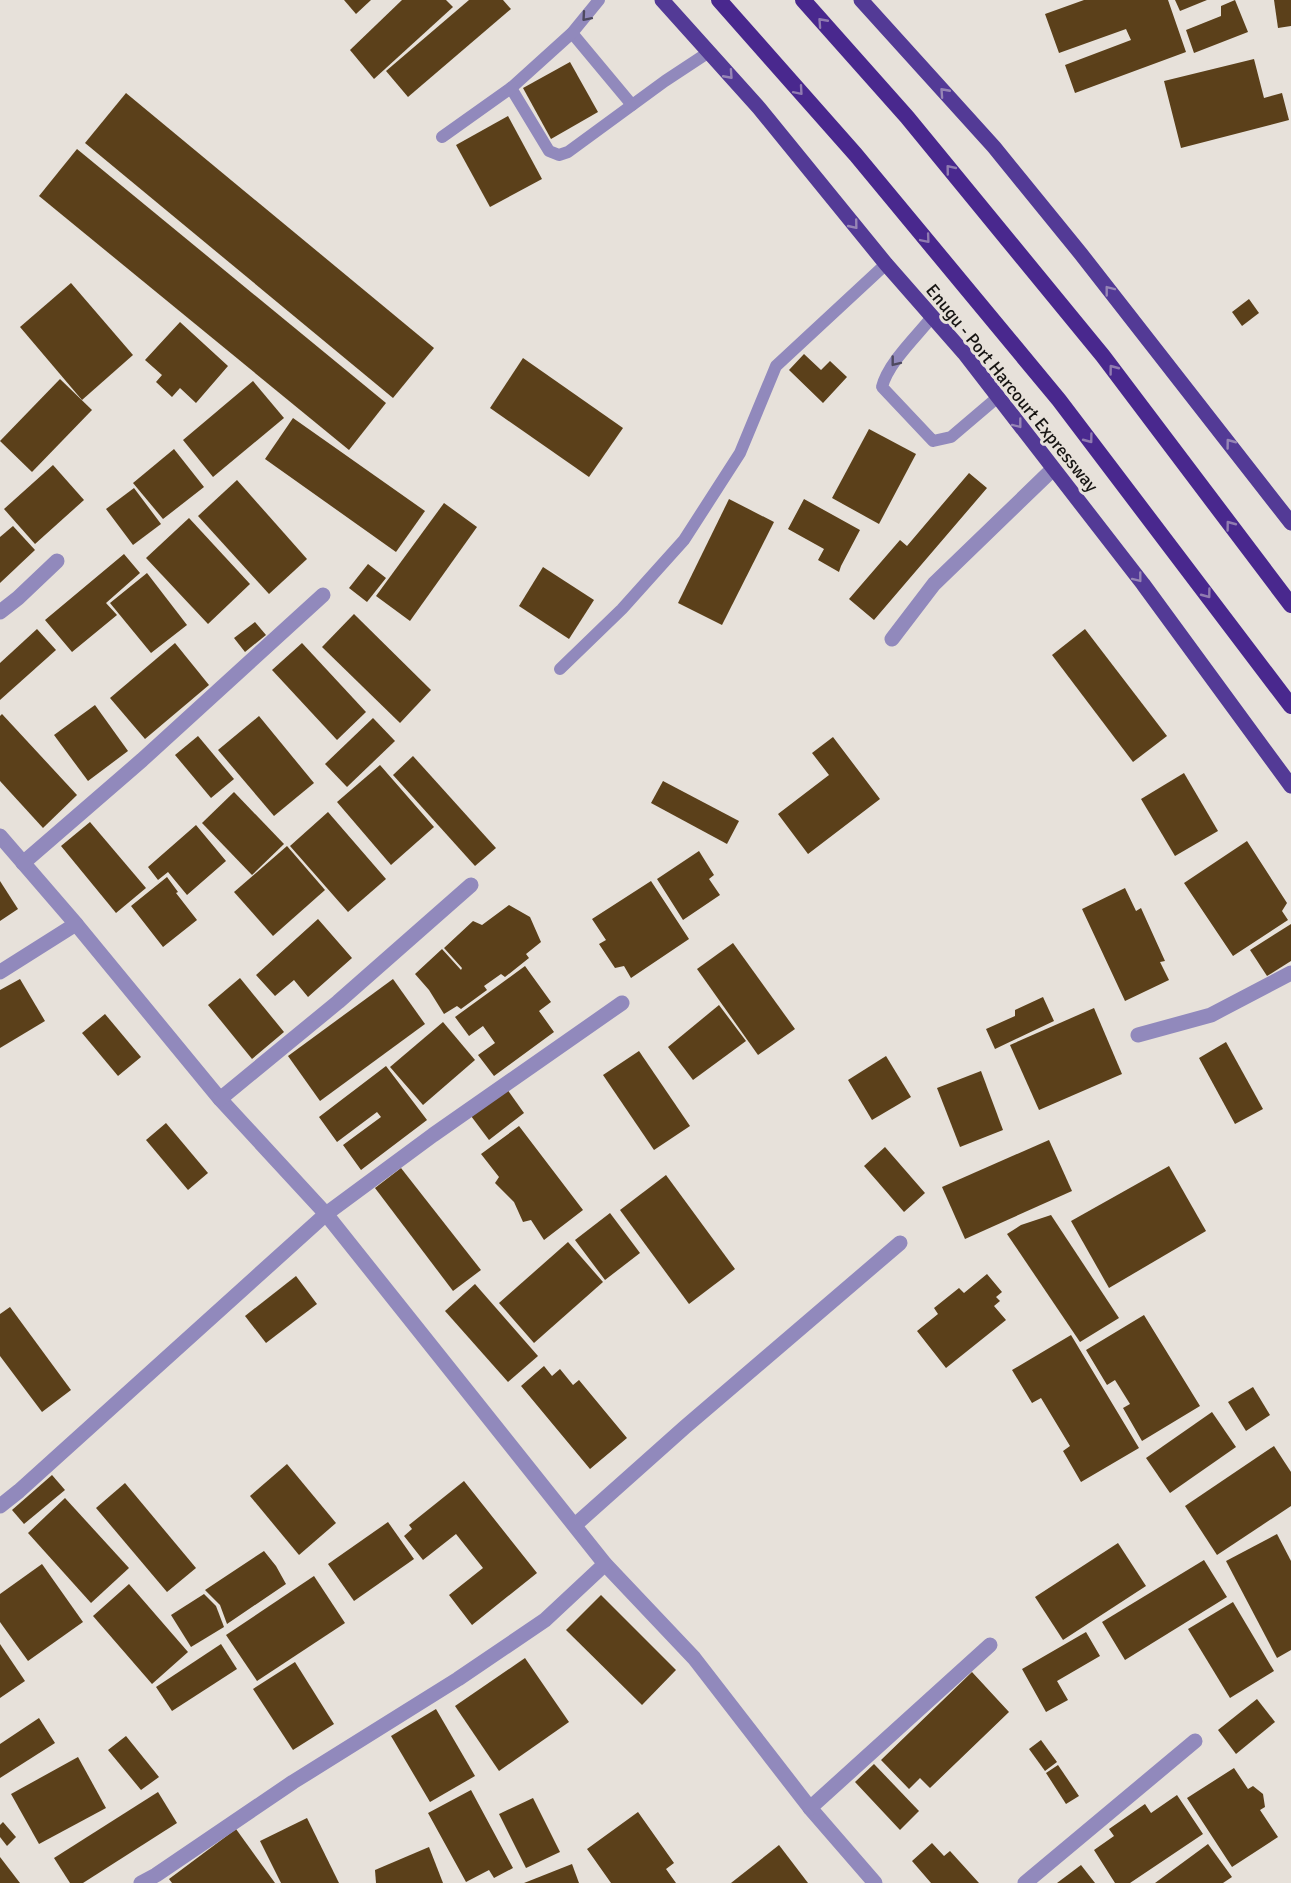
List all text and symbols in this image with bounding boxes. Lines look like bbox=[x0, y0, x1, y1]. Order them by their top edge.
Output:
one-way arrow bbox=[582, 10, 593, 21]
one-way arrow bbox=[818, 18, 829, 28]
one-way arrow bbox=[722, 68, 733, 79]
one-way arrow bbox=[792, 84, 803, 95]
one-way arrow bbox=[940, 88, 951, 99]
one-way arrow bbox=[946, 165, 957, 176]
one-way arrow bbox=[846, 218, 857, 229]
one-way arrow bbox=[919, 232, 930, 243]
street label: Enugu - Port Harcourt Expressway bbox=[921, 280, 1103, 497]
one-way arrow bbox=[1106, 286, 1117, 297]
one-way arrow bbox=[892, 355, 903, 366]
one-way arrow bbox=[1109, 365, 1120, 376]
one-way arrow bbox=[1011, 417, 1022, 428]
one-way arrow bbox=[1082, 432, 1093, 443]
one-way arrow bbox=[1226, 439, 1237, 450]
one-way arrow bbox=[1227, 520, 1238, 531]
one-way arrow bbox=[1130, 571, 1141, 582]
one-way arrow bbox=[1200, 587, 1211, 598]

